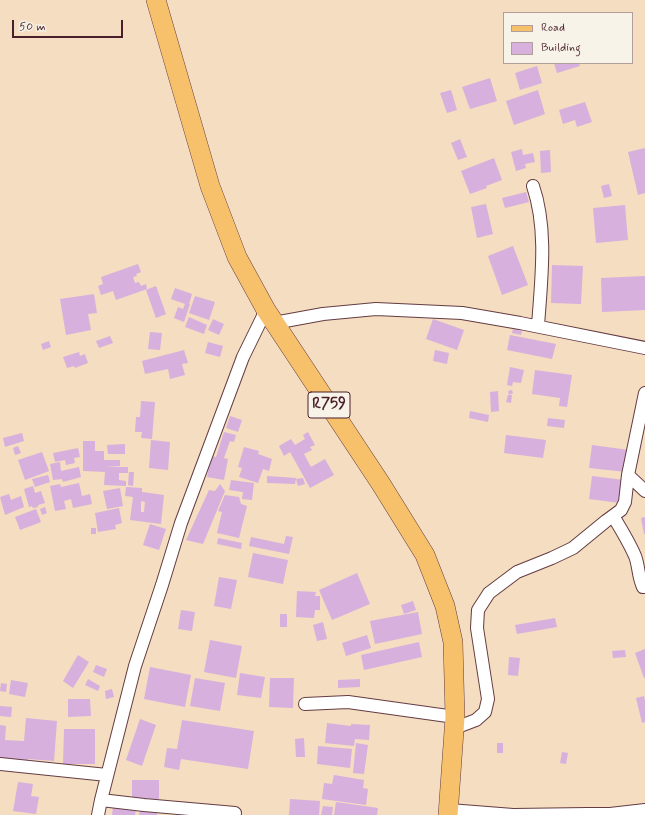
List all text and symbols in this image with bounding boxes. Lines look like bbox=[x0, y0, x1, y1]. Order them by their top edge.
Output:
scale bar bbox=[14, 12, 125, 38]
legend bbox=[503, 12, 633, 64]
text: 50 m bbox=[19, 19, 46, 35]
text: Road bbox=[541, 20, 565, 36]
text: Building bbox=[541, 40, 581, 56]
road number: R759 bbox=[308, 392, 350, 418]

